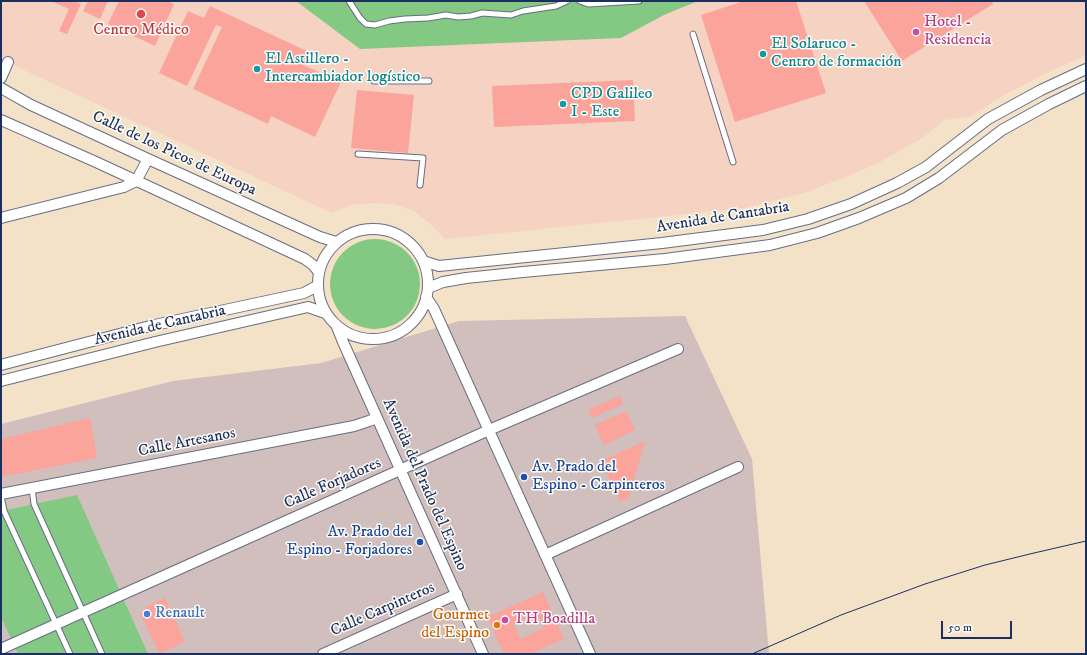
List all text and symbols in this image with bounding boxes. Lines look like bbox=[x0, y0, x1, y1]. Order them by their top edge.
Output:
marker: Centro Médico bbox=[135, 8, 147, 20]
place label: Hotel - Residencia bbox=[924, 13, 991, 51]
place label: Centro Médico bbox=[93, 21, 189, 41]
marker: Hotel - Residencia bbox=[911, 27, 921, 37]
place label: El Solaruco - Centro de formación bbox=[771, 35, 902, 73]
marker: El Solaruco - Centro de formación bbox=[758, 49, 768, 59]
place label: El Astillero - Intercambiador logístico bbox=[265, 50, 420, 88]
marker: El Astillero - Intercambiador logístico bbox=[252, 64, 262, 74]
place label: CPD Galileo I - Este bbox=[571, 85, 652, 123]
marker: CPD Galileo I - Este bbox=[558, 99, 568, 109]
street label: Calle de los Picos de Europa bbox=[89, 107, 259, 201]
street label: Avenida de Cantabria bbox=[655, 198, 791, 238]
street label: Avenida de Cantabria bbox=[92, 302, 228, 350]
street label: Avenida del Prado del Espino bbox=[377, 396, 471, 574]
street label: Calle Artesanos bbox=[137, 424, 237, 462]
street label: Calle Forjadores bbox=[281, 454, 385, 514]
place label: Av. Prado del Espino - Carpinteros bbox=[532, 458, 665, 496]
marker: Av. Prado del Espino - Carpinteros bbox=[519, 472, 529, 482]
place label: Av. Prado del Espino - Forjadores bbox=[286, 523, 412, 561]
marker: Av. Prado del Espino - Forjadores bbox=[415, 537, 425, 547]
street label: Calle Carpinteros bbox=[328, 579, 438, 641]
place label: Renault bbox=[155, 604, 205, 624]
place label: Gourmet del Espino bbox=[421, 606, 489, 644]
marker: Renault bbox=[142, 609, 152, 619]
place label: TH Boadilla bbox=[513, 610, 595, 630]
scale bar bbox=[943, 613, 1014, 639]
marker: TH Boadilla bbox=[500, 615, 510, 625]
marker: Gourmet del Espino bbox=[492, 620, 502, 630]
text: 50 m bbox=[948, 620, 972, 635]

